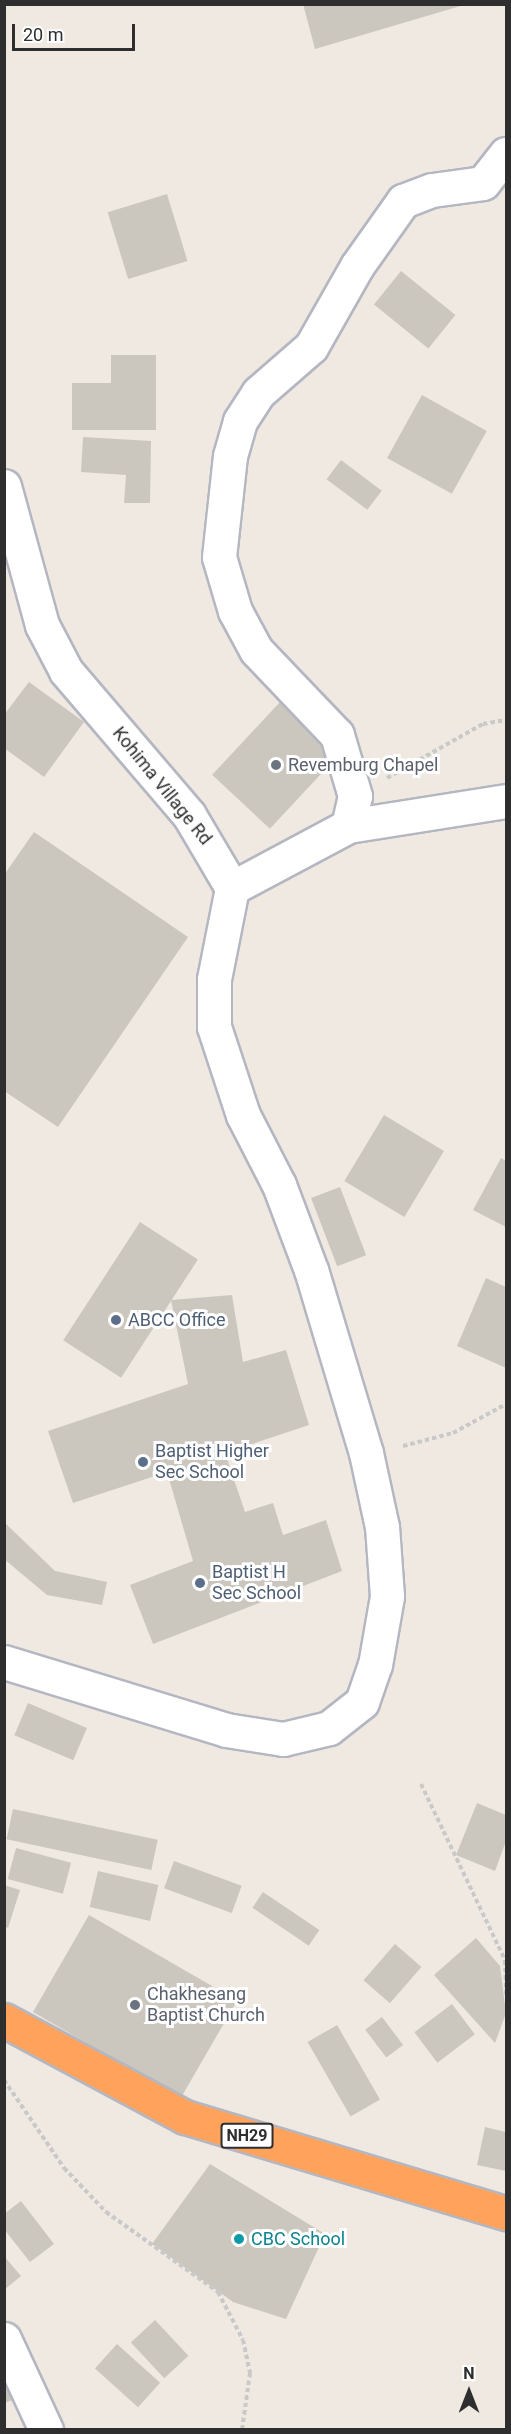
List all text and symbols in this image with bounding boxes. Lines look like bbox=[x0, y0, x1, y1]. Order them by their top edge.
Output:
scale bar bbox=[15, 12, 138, 50]
text: 20 m bbox=[23, 24, 63, 45]
street label: Kohima Village Rd bbox=[108, 723, 216, 849]
place label: Revemburg Chapel bbox=[288, 754, 438, 776]
marker: Revemburg Chapel bbox=[269, 758, 283, 772]
place label: ABCC Office bbox=[128, 1309, 226, 1331]
marker: ABCC Office bbox=[109, 1313, 123, 1327]
place label: Baptist Higher Sec School bbox=[155, 1441, 269, 1484]
marker: Baptist Higher Sec School bbox=[136, 1455, 150, 1469]
place label: Baptist H Sec School bbox=[212, 1562, 301, 1604]
marker: Baptist H Sec School bbox=[193, 1576, 207, 1590]
place label: Chakhesang Baptist Church bbox=[147, 1984, 265, 2026]
marker: Chakhesang Baptist Church bbox=[128, 1998, 142, 2012]
road number: NH29 bbox=[220, 2123, 274, 2149]
place label: CBC School bbox=[251, 2228, 345, 2250]
marker: CBC School bbox=[232, 2232, 246, 2246]
north arrow bbox=[439, 2362, 499, 2422]
text: N bbox=[463, 2364, 475, 2383]

